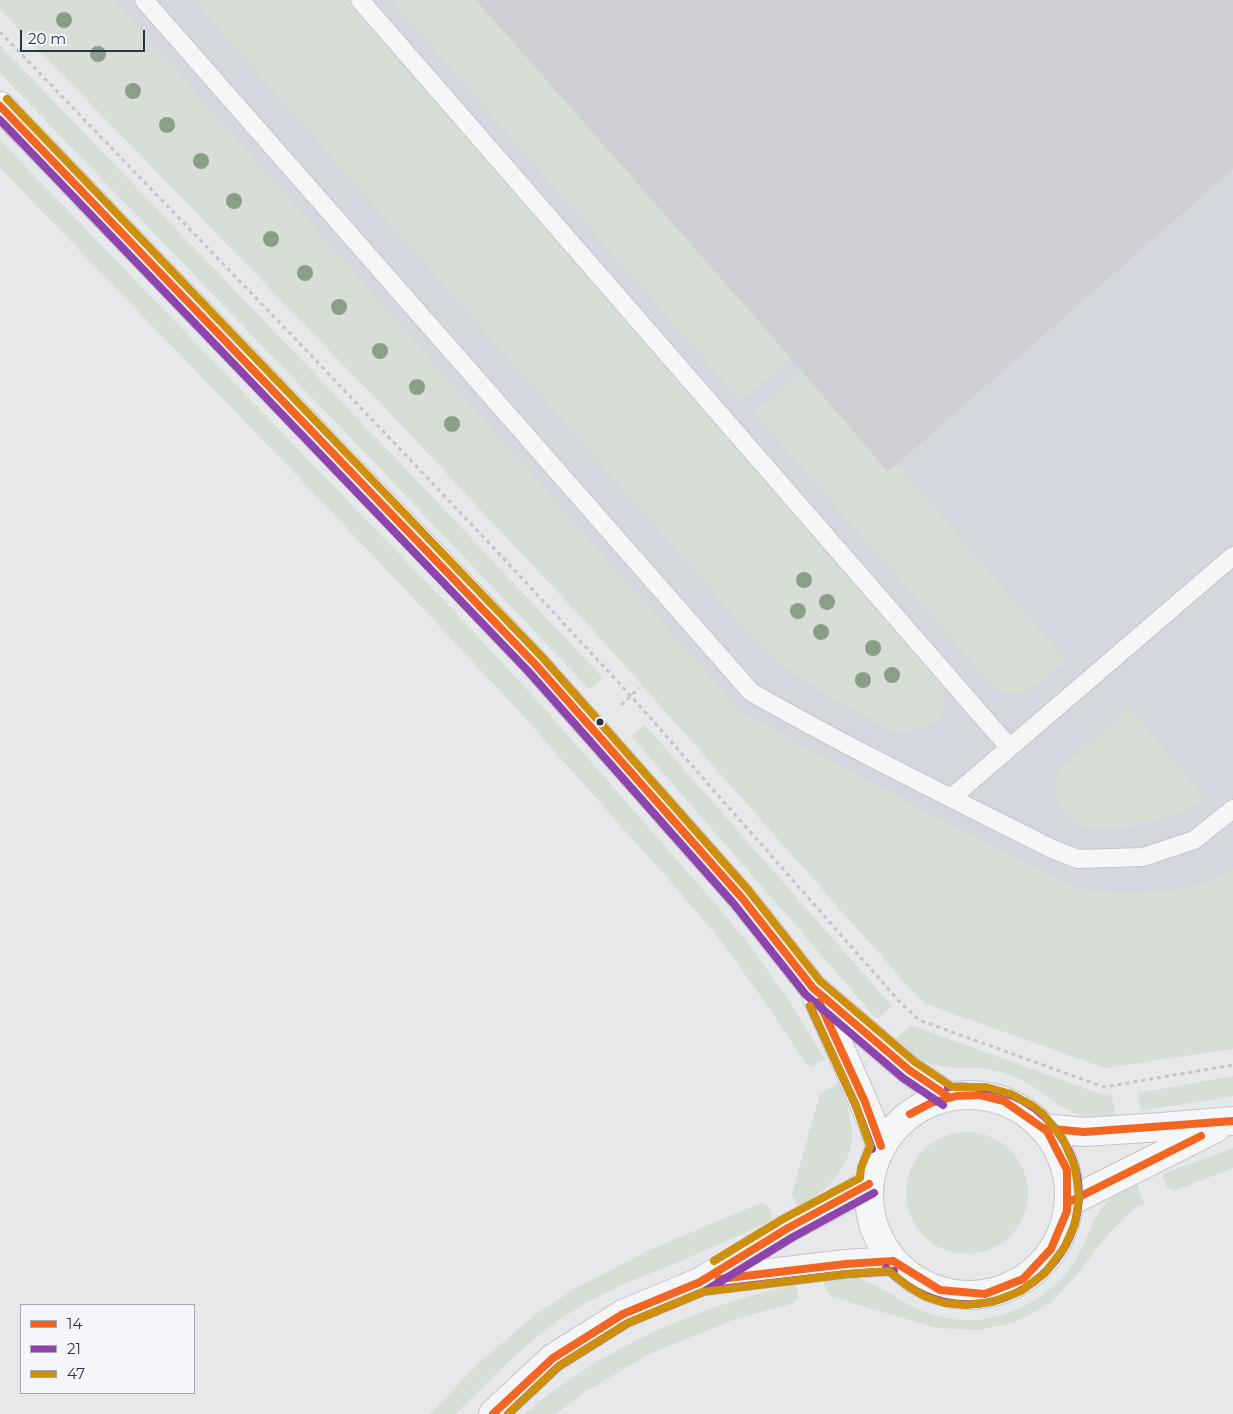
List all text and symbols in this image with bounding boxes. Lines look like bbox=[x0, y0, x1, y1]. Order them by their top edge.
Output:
scale bar bbox=[22, 20, 148, 52]
text: 20 m bbox=[28, 29, 66, 48]
unlabelled marker bbox=[595, 717, 605, 727]
legend bbox=[20, 1304, 195, 1394]
text: 14 bbox=[67, 1314, 82, 1333]
text: 21 bbox=[67, 1339, 81, 1358]
text: 47 bbox=[67, 1364, 85, 1383]

